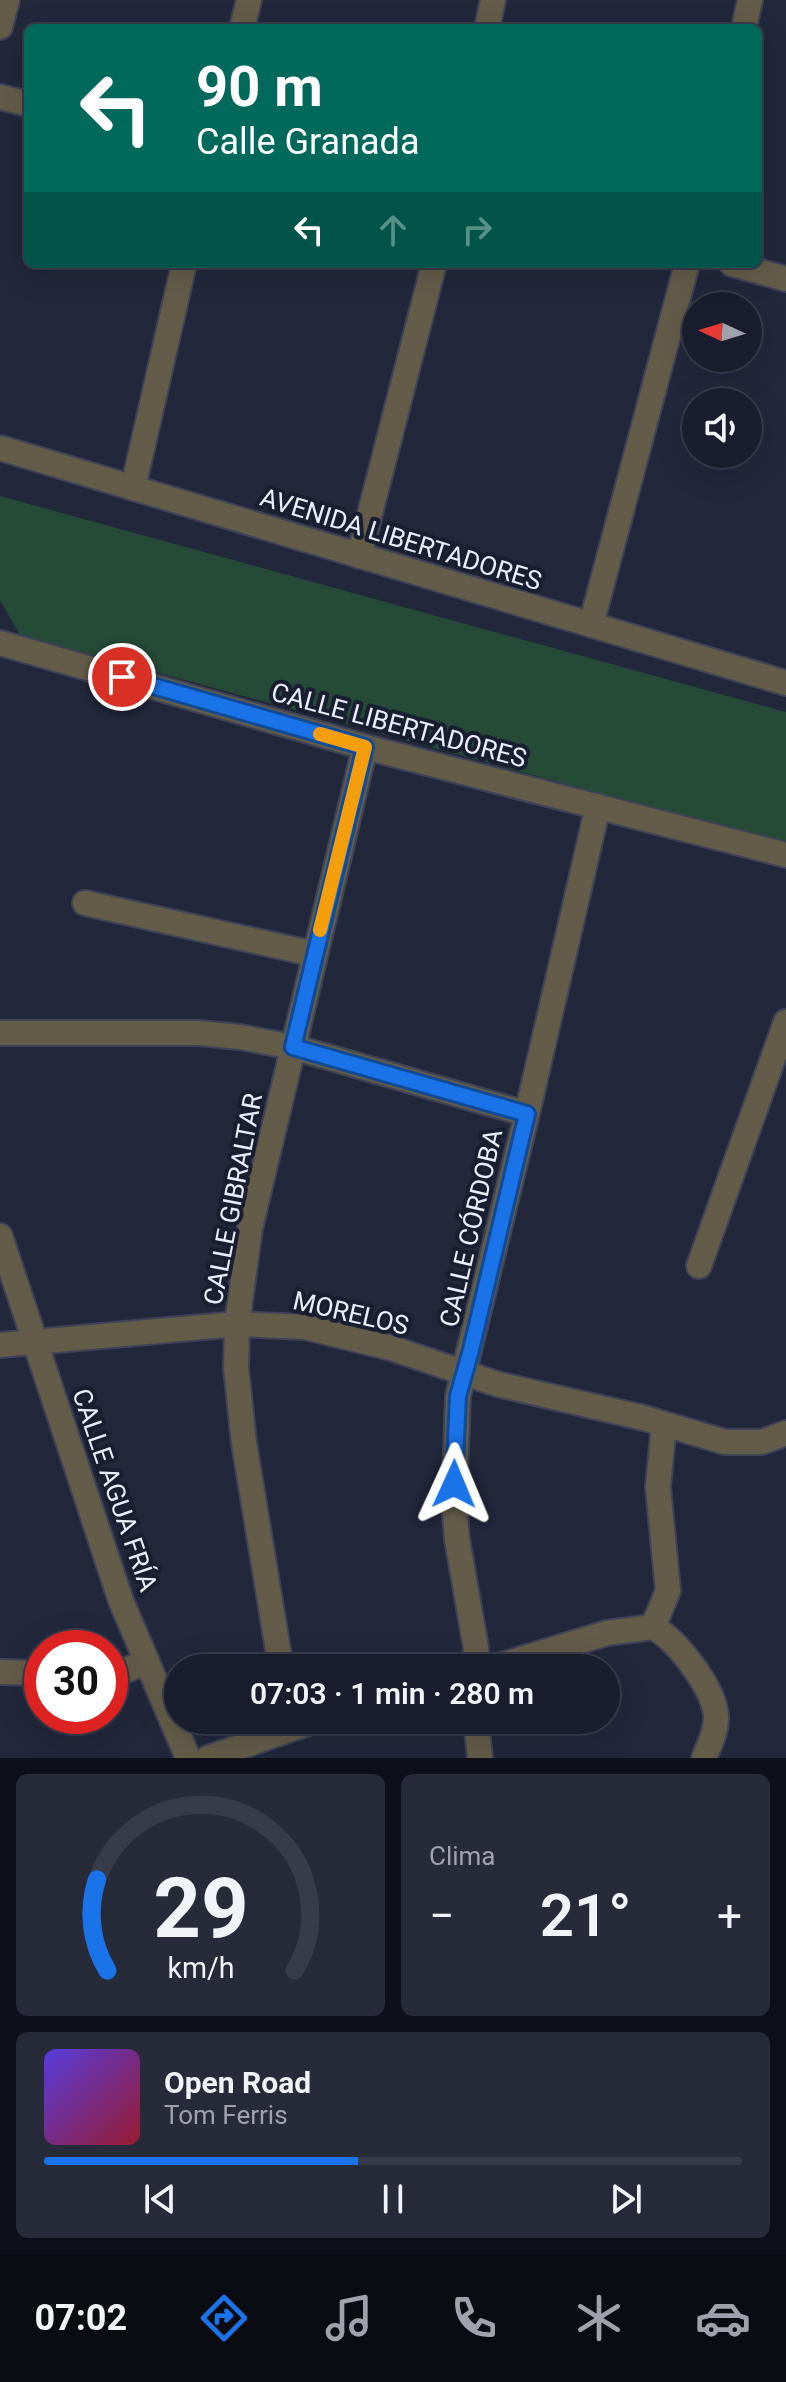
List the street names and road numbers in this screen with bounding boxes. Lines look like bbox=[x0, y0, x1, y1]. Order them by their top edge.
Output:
street label: AVENIDA LIBERTADORES bbox=[257, 482, 545, 596]
street label: CALLE LIBERTADORES bbox=[268, 676, 530, 774]
street label: CALLE GIBRALTAR bbox=[198, 1091, 268, 1307]
street label: CALLE CÓRDOBA bbox=[434, 1126, 508, 1330]
street label: MORELOS bbox=[290, 1285, 412, 1341]
street label: CALLE AGUA FRÍA bbox=[66, 1385, 164, 1595]

